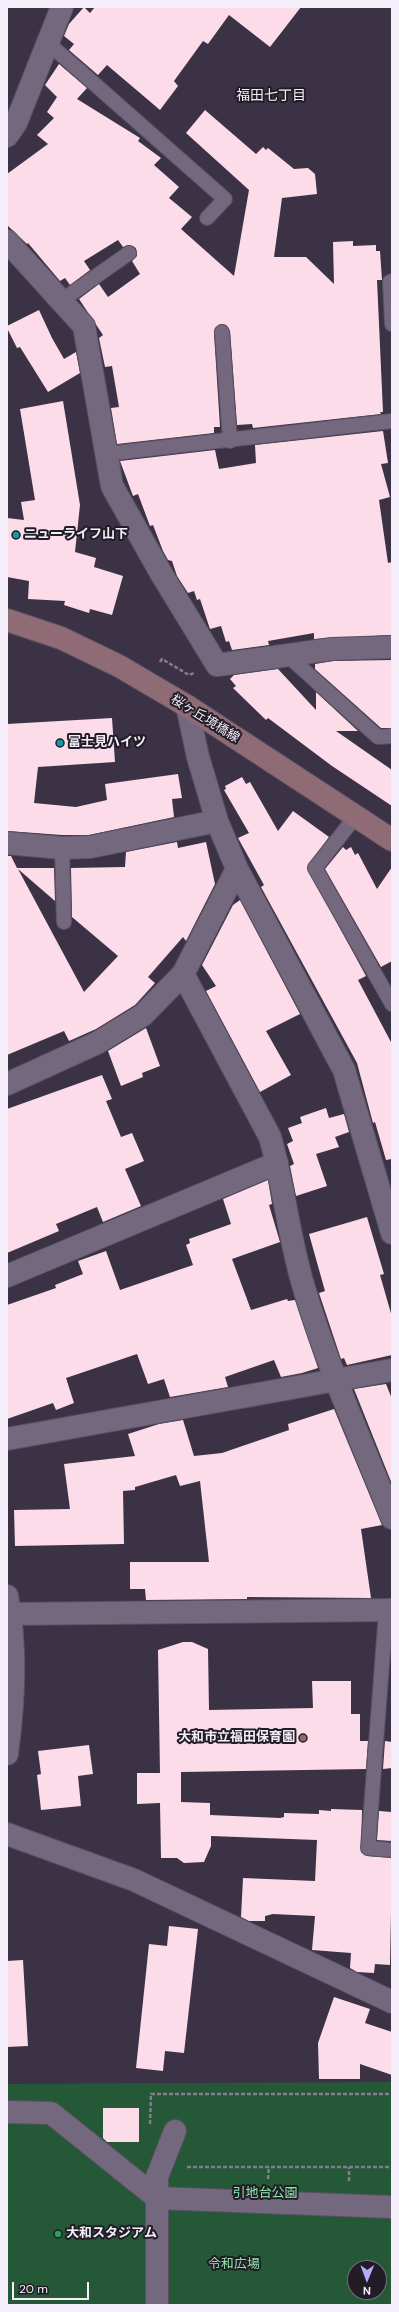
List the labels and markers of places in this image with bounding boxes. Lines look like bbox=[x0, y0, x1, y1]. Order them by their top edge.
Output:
place label: ニューライフ山下 bbox=[24, 527, 128, 543]
marker: ニューライフ山下 bbox=[11, 530, 21, 540]
place label: 富士見ハイツ bbox=[68, 735, 146, 751]
marker: 富士見ハイツ bbox=[55, 738, 65, 748]
place label: 大和市立福田保育園 bbox=[178, 1730, 295, 1746]
marker: 大和市立福田保育園 bbox=[298, 1733, 308, 1743]
place label: 大和スタジアム bbox=[66, 2226, 157, 2242]
marker: 大和スタジアム bbox=[53, 2229, 63, 2239]

